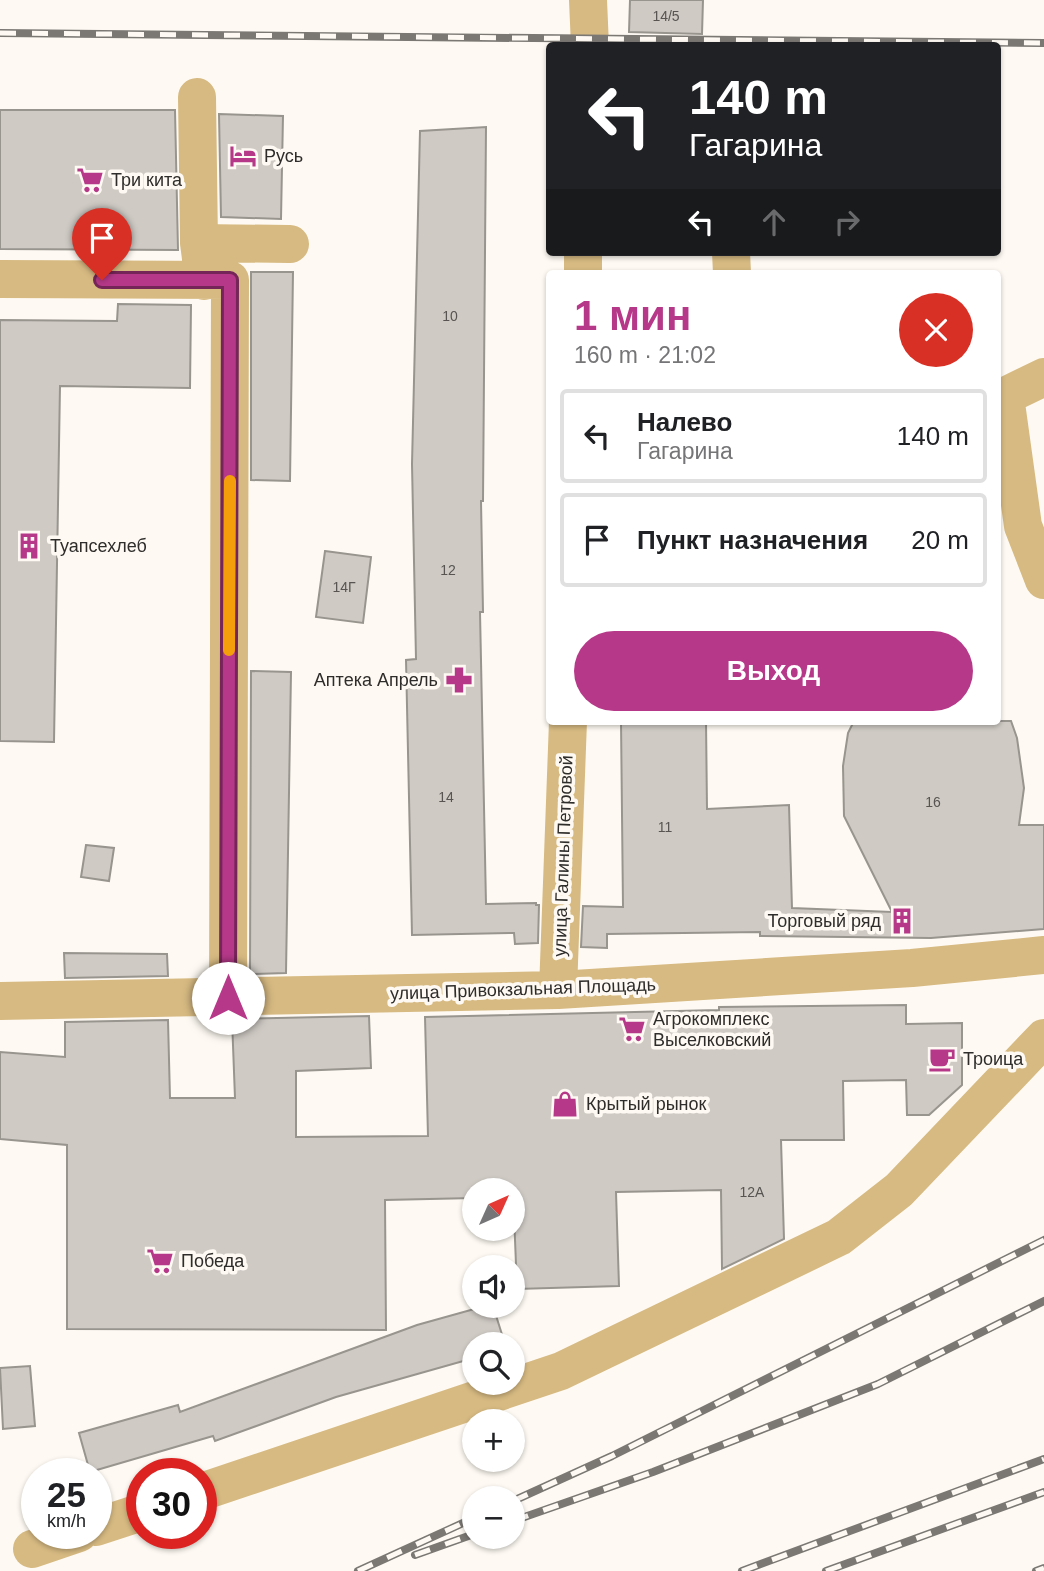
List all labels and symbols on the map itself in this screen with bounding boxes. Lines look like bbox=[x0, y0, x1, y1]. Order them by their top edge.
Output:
house number: 14/5 bbox=[652, 8, 680, 24]
hotel icon: Русь bbox=[228, 141, 258, 171]
place label: Русь bbox=[264, 146, 303, 166]
supermarket icon: Три кита bbox=[75, 165, 105, 195]
place label: Три кита bbox=[111, 170, 183, 190]
pin bbox=[72, 208, 132, 280]
house number: 10 bbox=[442, 308, 458, 324]
building icon: Туапсехлеб bbox=[14, 531, 44, 561]
place label: Туапсехлеб bbox=[50, 536, 147, 556]
house number: 12 bbox=[440, 562, 456, 578]
house number: 14Г bbox=[332, 579, 356, 595]
pharmacy icon: Аптека Апрель bbox=[444, 665, 474, 695]
place label: Аптека Апрель bbox=[314, 670, 438, 690]
street label: улица Галины Петровой bbox=[549, 755, 577, 957]
house number: 14 bbox=[438, 789, 454, 805]
house number: 16 bbox=[925, 794, 941, 810]
house number: 11 bbox=[658, 819, 672, 835]
building icon: Торговый ряд bbox=[887, 906, 917, 936]
place label: Торговый ряд bbox=[768, 911, 881, 931]
position arrow bbox=[191, 961, 265, 1035]
street label: улица Привокзальная Площадь bbox=[390, 974, 656, 1004]
place label: Агрокомплекс Выселковский bbox=[653, 1009, 771, 1050]
supermarket icon: Агрокомплекс Выселковский bbox=[617, 1014, 647, 1044]
cafe icon: Троица bbox=[927, 1044, 957, 1074]
place label: Троица bbox=[963, 1049, 1024, 1069]
shop icon: Крытый рынок bbox=[550, 1089, 580, 1119]
place label: Крытый рынок bbox=[586, 1094, 707, 1114]
north arrow bbox=[462, 1178, 525, 1241]
house number: 12А bbox=[740, 1184, 765, 1200]
supermarket icon: Победа bbox=[145, 1246, 175, 1276]
place label: Победа bbox=[181, 1251, 245, 1271]
speed limit sign: 30 bbox=[126, 1458, 217, 1549]

